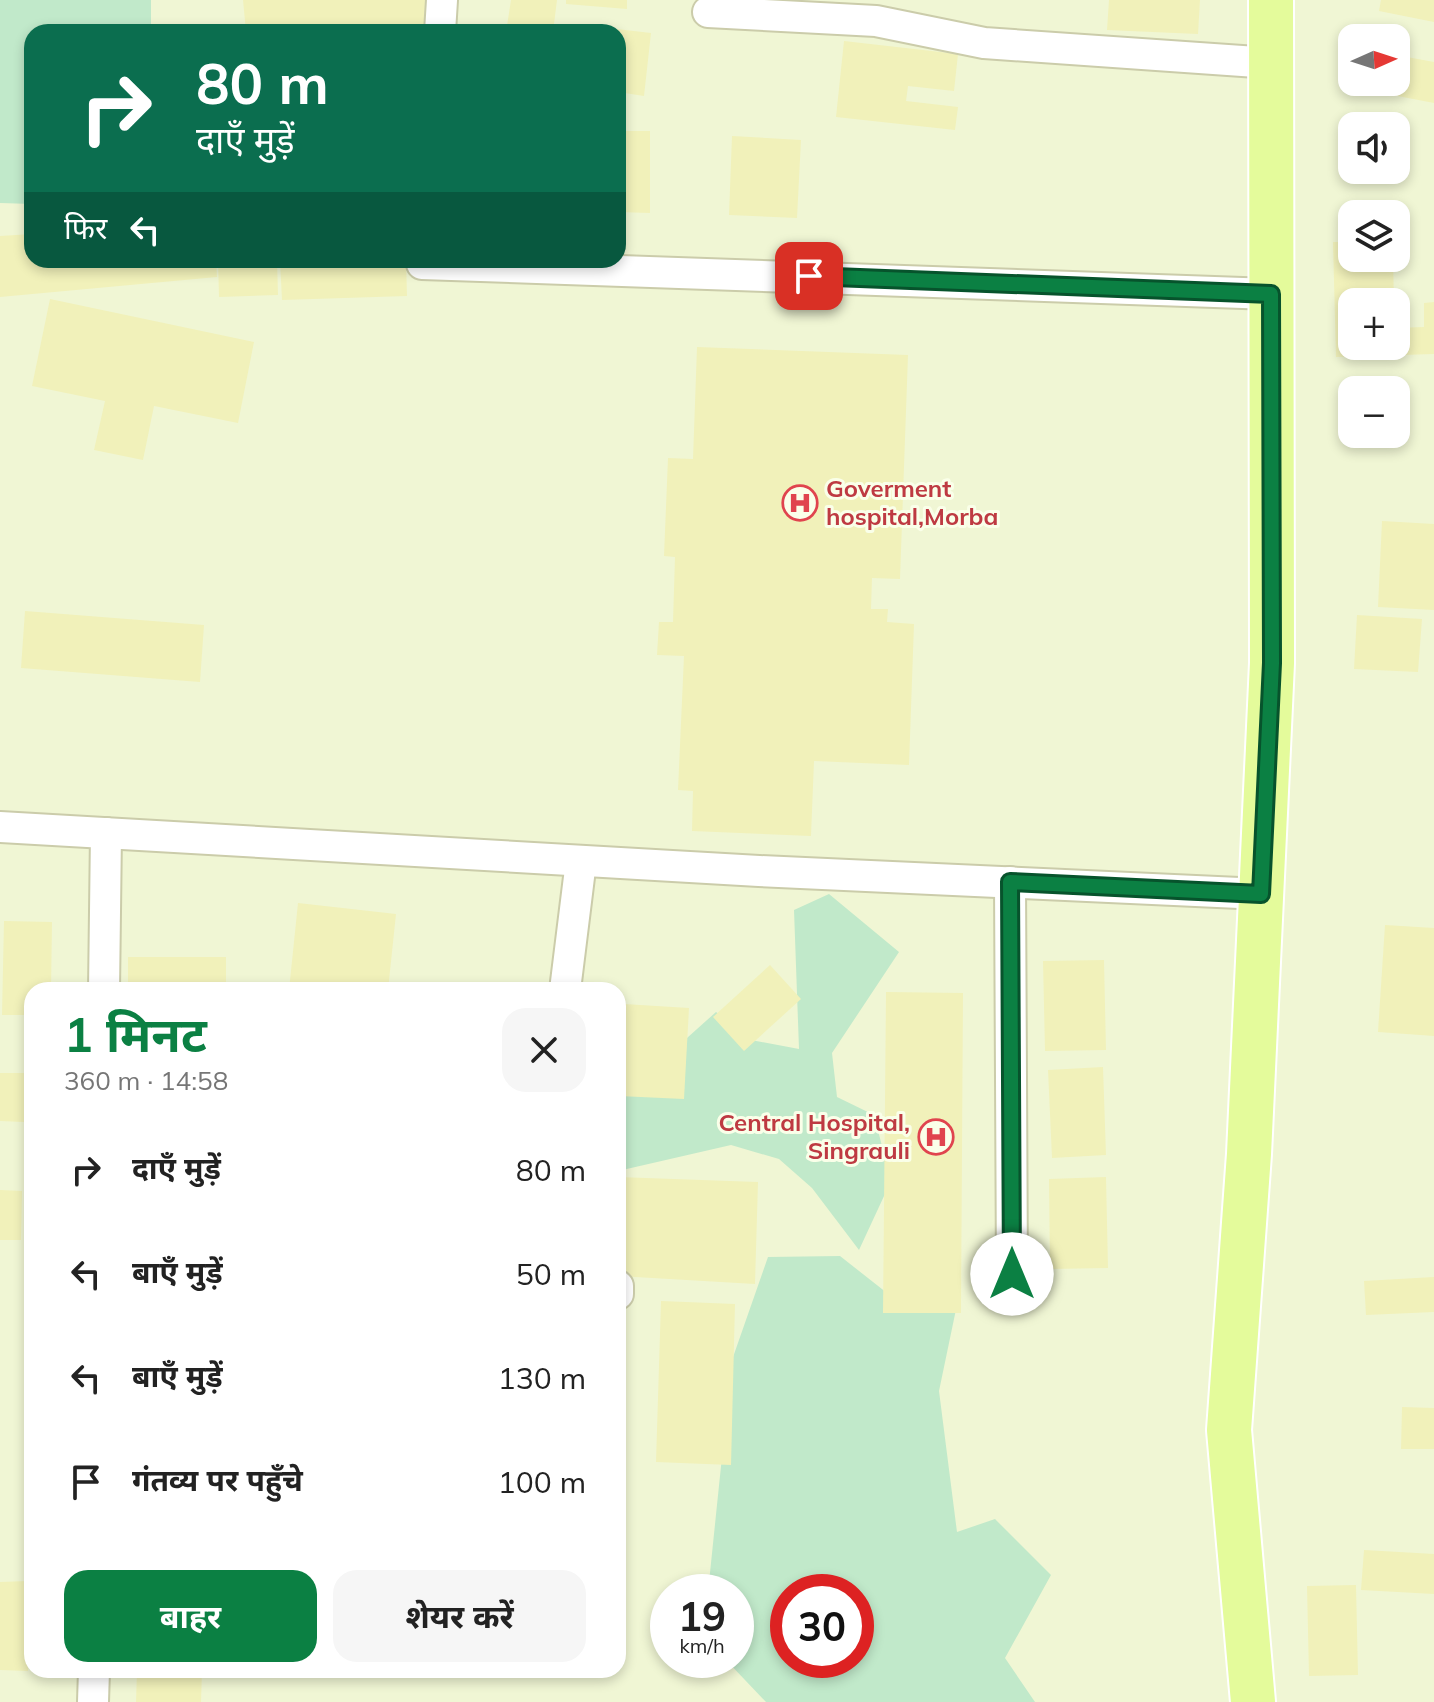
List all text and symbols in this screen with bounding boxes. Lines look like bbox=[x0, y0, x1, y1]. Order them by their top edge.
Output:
north arrow bbox=[1338, 24, 1410, 96]
map controls bbox=[1338, 24, 1410, 448]
text: 80 m bbox=[196, 48, 329, 118]
icon: right bbox=[64, 56, 168, 160]
button: sound bbox=[1338, 112, 1410, 184]
text: दाएँ मुड़ें bbox=[196, 117, 295, 162]
button: layers bbox=[1338, 200, 1410, 272]
icon: left bbox=[123, 208, 167, 252]
text: फिर bbox=[64, 209, 107, 247]
pin bbox=[775, 242, 843, 310]
icon: arrive bbox=[787, 254, 831, 298]
button: + bbox=[1338, 288, 1410, 360]
button: − bbox=[1338, 376, 1410, 448]
place label: Goverment hospital,Morba bbox=[826, 473, 998, 531]
hospital icon: Goverment hospital,Morba bbox=[781, 484, 819, 522]
text: 1 मिनट bbox=[64, 1004, 207, 1064]
button: close bbox=[502, 1008, 586, 1092]
text: 360 m · 14:58 bbox=[64, 1064, 228, 1097]
place label: Central Hospital, Singrauli bbox=[719, 1107, 910, 1165]
hospital icon: Central Hospital, Singrauli bbox=[917, 1118, 955, 1156]
icon: right bbox=[64, 1148, 108, 1192]
text: दाएँ मुड़ें bbox=[132, 1149, 221, 1187]
text: 80 m bbox=[516, 1151, 586, 1189]
position arrow bbox=[970, 1232, 1054, 1316]
icon: left bbox=[64, 1252, 108, 1296]
text: बाएँ मुड़ें bbox=[132, 1253, 222, 1291]
text: 50 m bbox=[516, 1255, 586, 1293]
icon: left bbox=[64, 1356, 108, 1400]
text: बाएँ मुड़ें bbox=[132, 1357, 222, 1395]
text: 130 m bbox=[498, 1359, 586, 1397]
icon: arrive bbox=[64, 1460, 108, 1504]
text: गंतव्य पर पहुँचे bbox=[132, 1461, 303, 1499]
text: 100 m bbox=[498, 1463, 586, 1501]
button: बाहर bbox=[64, 1570, 317, 1662]
button: शेयर करें bbox=[333, 1570, 586, 1662]
speed limit sign: 30 bbox=[770, 1574, 874, 1678]
text: 19 bbox=[678, 1591, 726, 1641]
text: km/h bbox=[679, 1633, 725, 1658]

